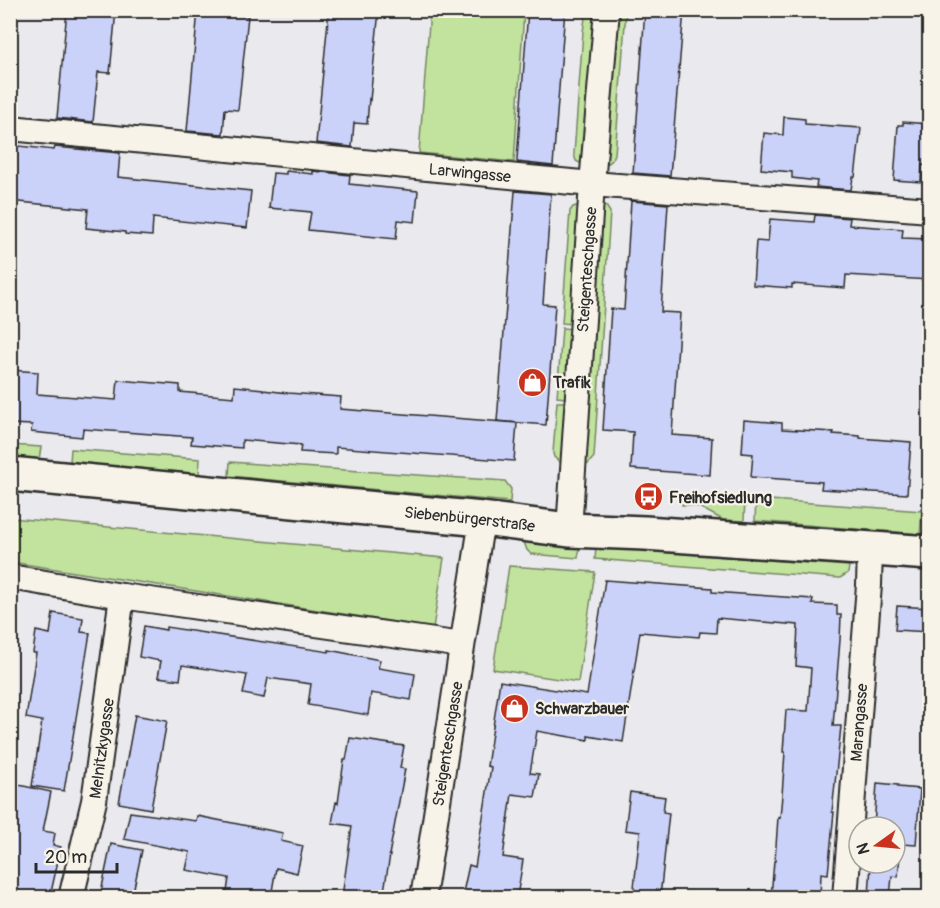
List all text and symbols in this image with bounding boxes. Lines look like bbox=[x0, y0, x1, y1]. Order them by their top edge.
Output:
street label: Larwingasse bbox=[428, 159, 512, 187]
street label: Steigenteschgasse bbox=[573, 206, 601, 333]
shop icon: Trafik bbox=[516, 366, 548, 398]
place label: Trafik bbox=[552, 373, 591, 393]
bus stop icon: Freihofsiedlung bbox=[632, 481, 664, 513]
place label: Freihofsiedlung bbox=[669, 488, 772, 508]
street label: Siebenbürgerstraße bbox=[403, 503, 536, 537]
street label: Steigenteschgasse bbox=[428, 680, 468, 808]
street label: Marangasse bbox=[846, 683, 872, 762]
shop icon: Schwarzbauer bbox=[498, 692, 530, 724]
street label: Melnitzkygasse bbox=[85, 697, 119, 800]
place label: Schwarzbauer bbox=[535, 699, 629, 719]
north arrow bbox=[847, 815, 907, 875]
scale bar bbox=[36, 836, 117, 874]
text: N bbox=[852, 841, 875, 856]
text: 20 m bbox=[45, 846, 87, 869]

